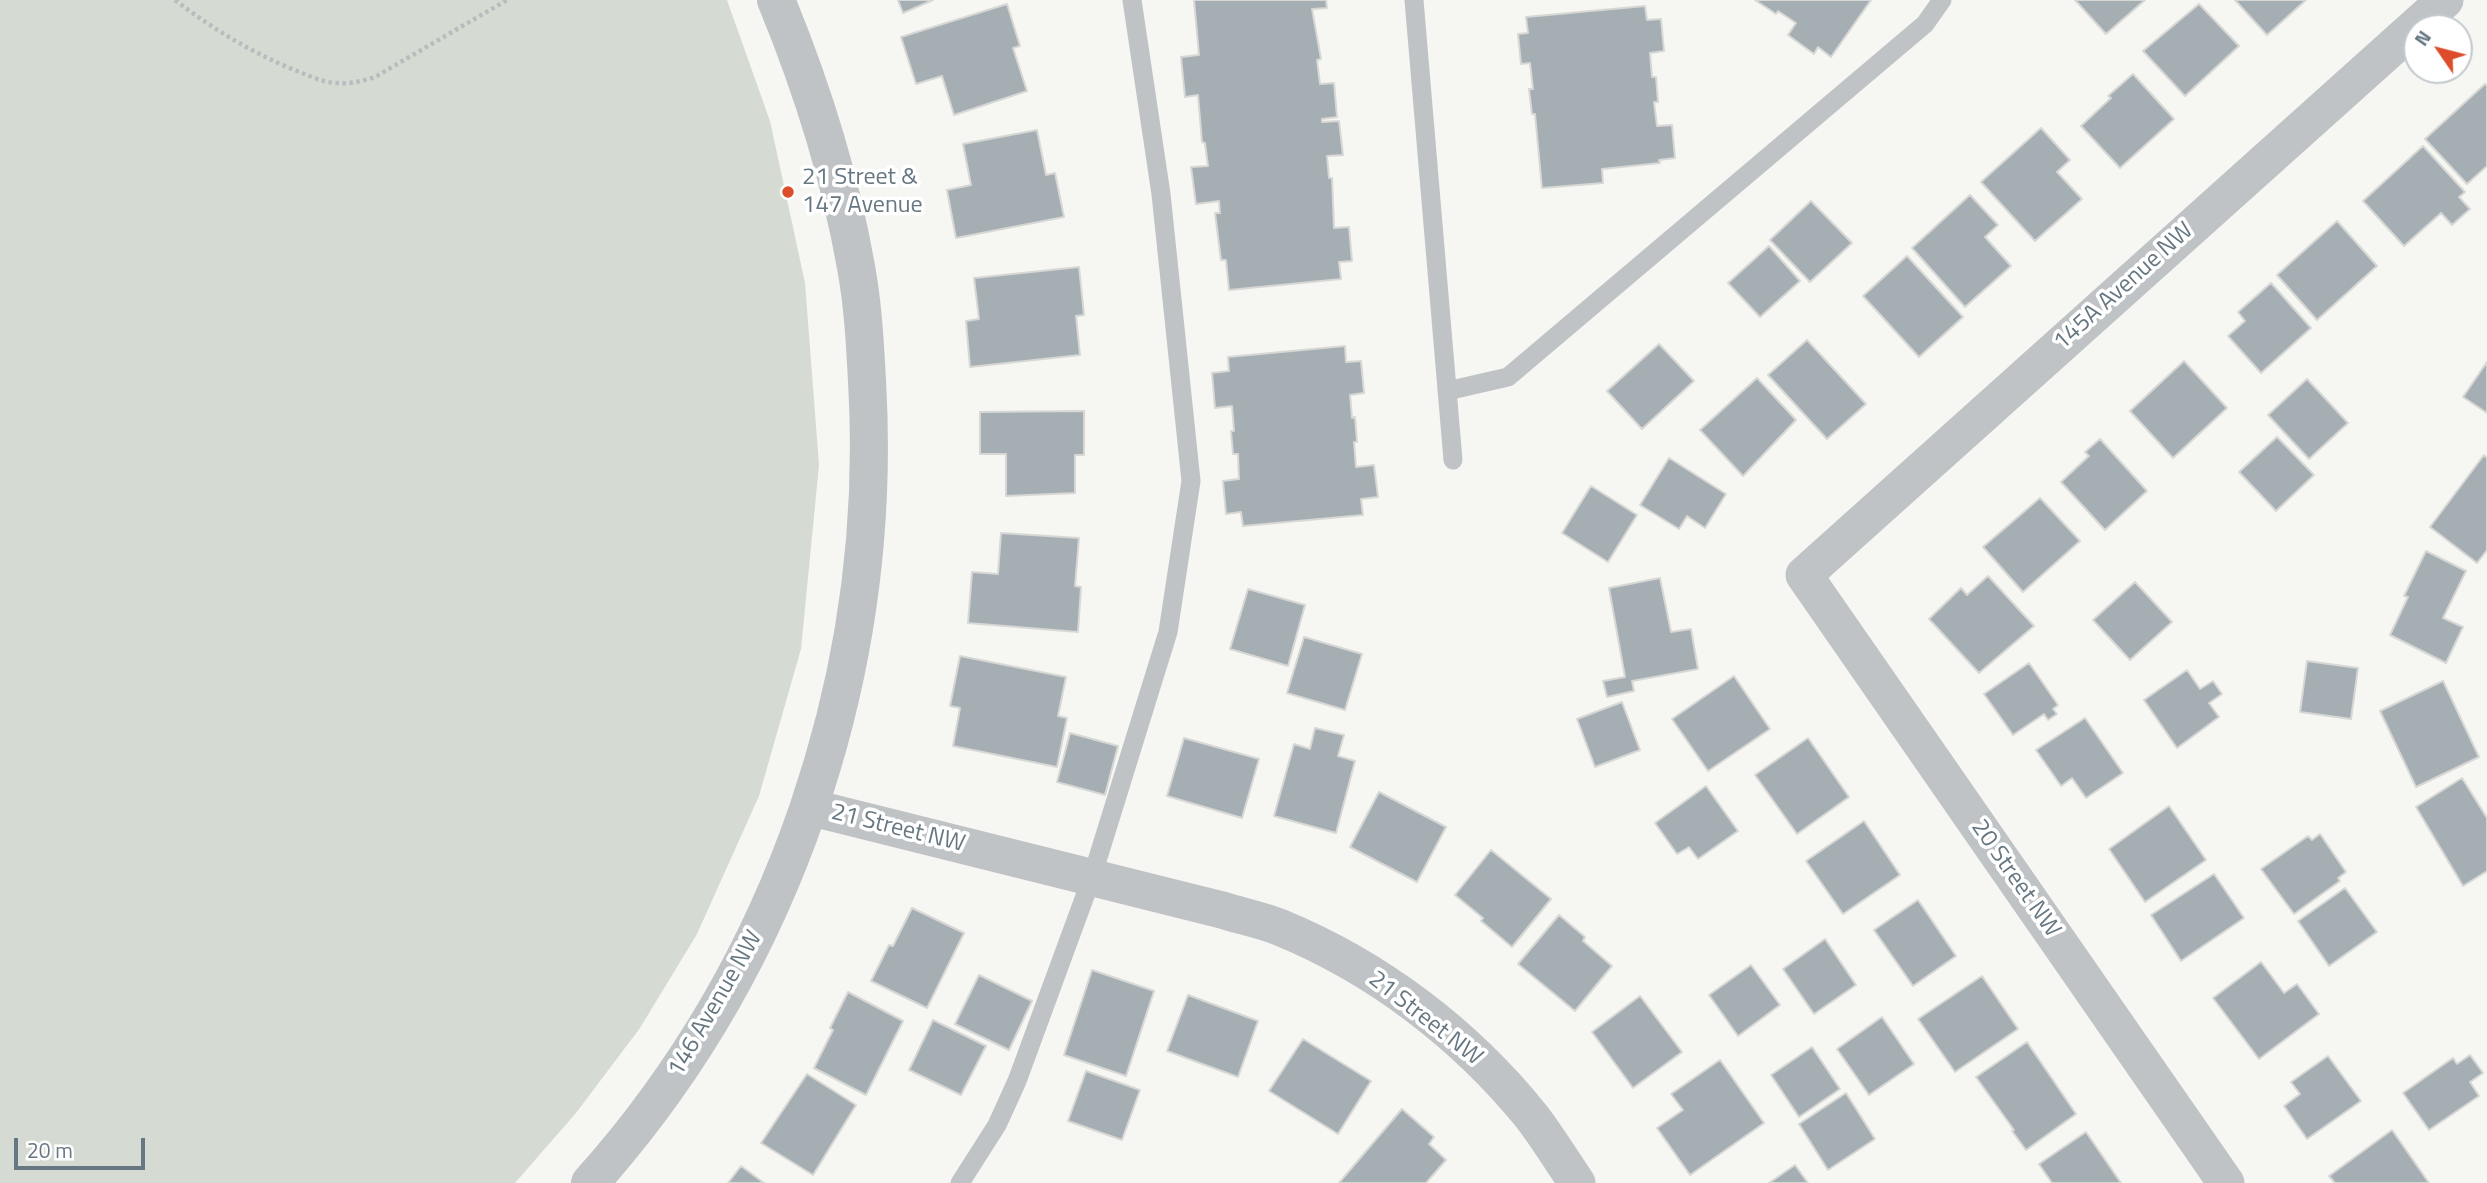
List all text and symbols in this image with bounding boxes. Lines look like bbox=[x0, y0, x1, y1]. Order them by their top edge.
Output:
north arrow bbox=[2403, 14, 2473, 84]
text: N bbox=[2406, 24, 2438, 52]
place label: 21 Street & 147 Avenue bbox=[802, 164, 923, 220]
marker: 21 Street & 147 Avenue bbox=[780, 184, 796, 200]
street label: 145A Avenue NW bbox=[2048, 217, 2200, 357]
street label: 21 Street NW bbox=[828, 798, 968, 860]
street label: 20 Street NW bbox=[1964, 815, 2066, 943]
street label: 146 Avenue NW bbox=[663, 926, 769, 1082]
street label: 21 Street NW bbox=[1362, 966, 1488, 1072]
scale bar bbox=[18, 1124, 149, 1168]
text: 20 m bbox=[27, 1134, 73, 1166]

